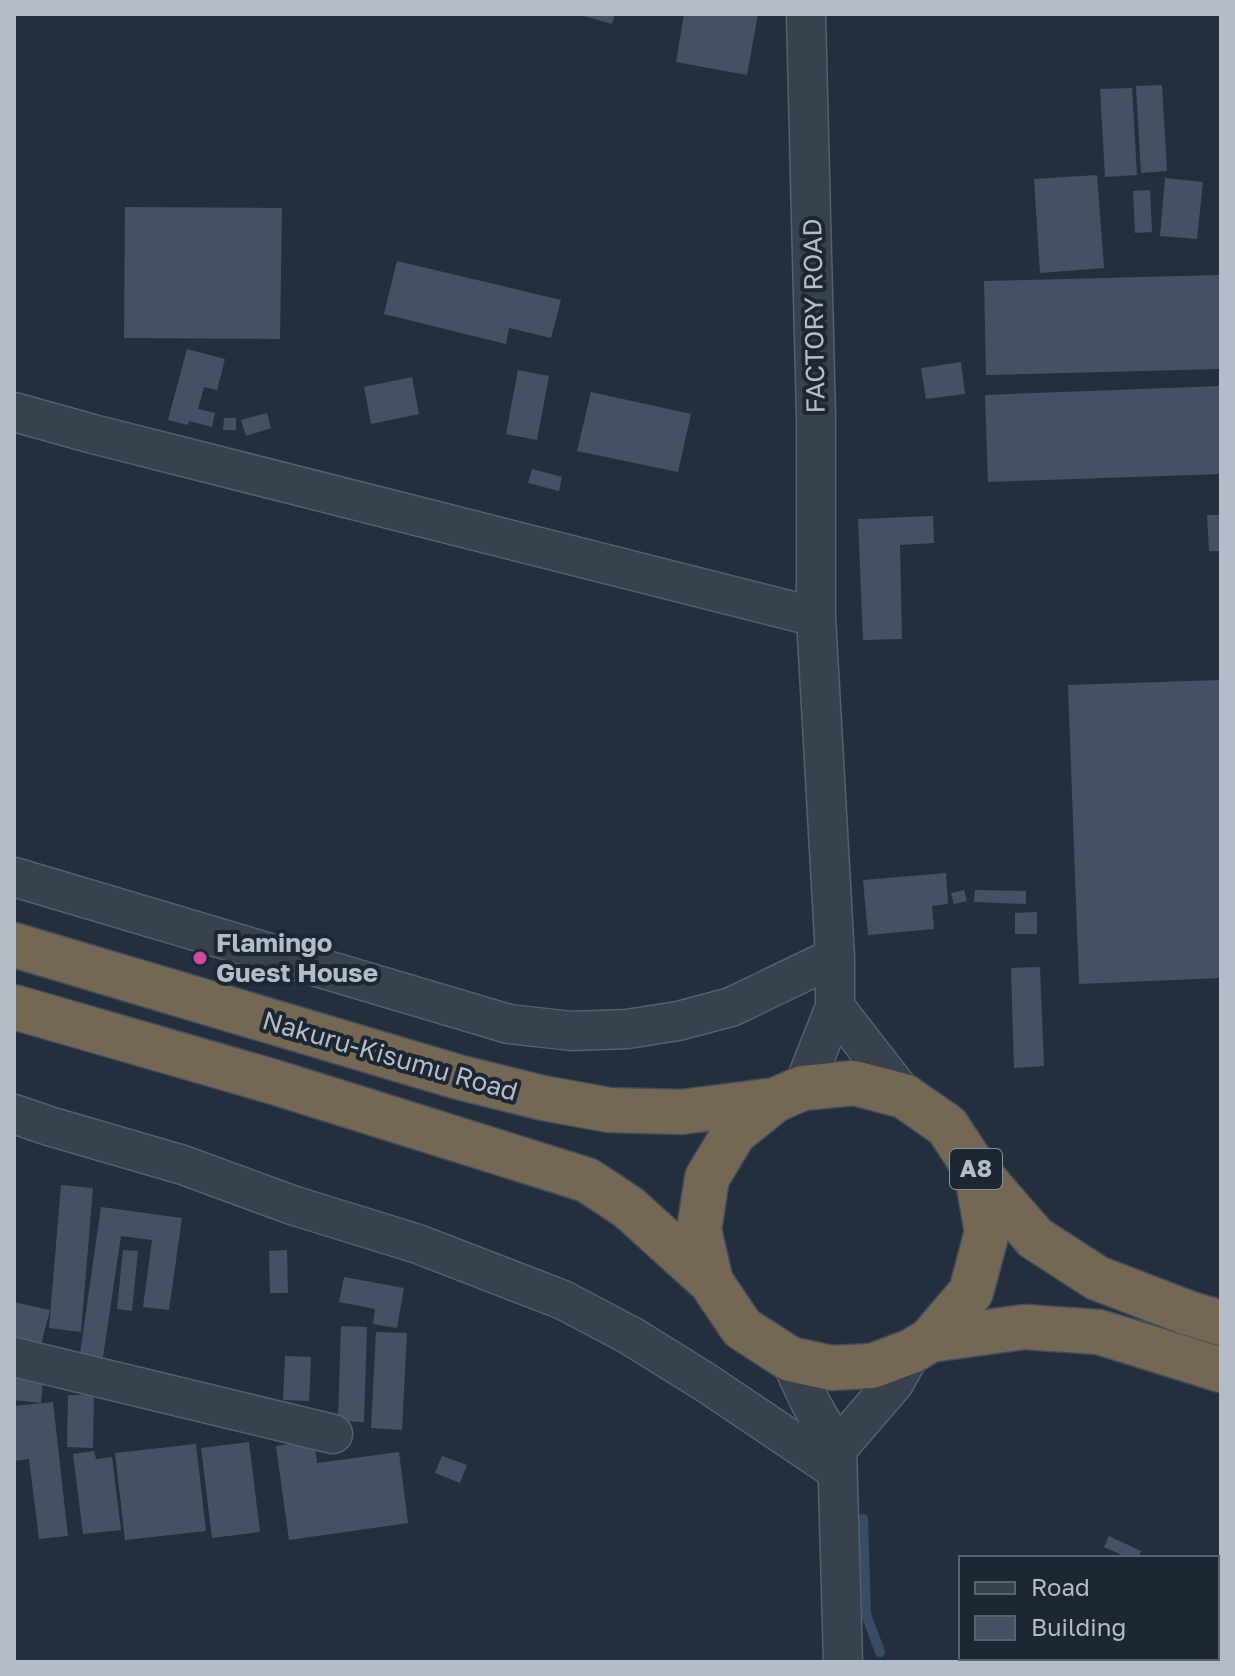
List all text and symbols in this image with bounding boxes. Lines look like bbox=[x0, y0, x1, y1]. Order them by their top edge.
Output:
street label: FACTORY ROAD bbox=[796, 218, 831, 414]
place label: Flamingo Guest House bbox=[216, 927, 378, 988]
marker: Flamingo Guest House bbox=[191, 949, 209, 967]
street label: Nakuru-Kisumu Road bbox=[259, 1004, 521, 1107]
road number: A8 bbox=[950, 1149, 1002, 1189]
legend bbox=[959, 1556, 1219, 1660]
text: Road bbox=[1031, 1572, 1090, 1601]
text: Building bbox=[1031, 1612, 1126, 1641]

